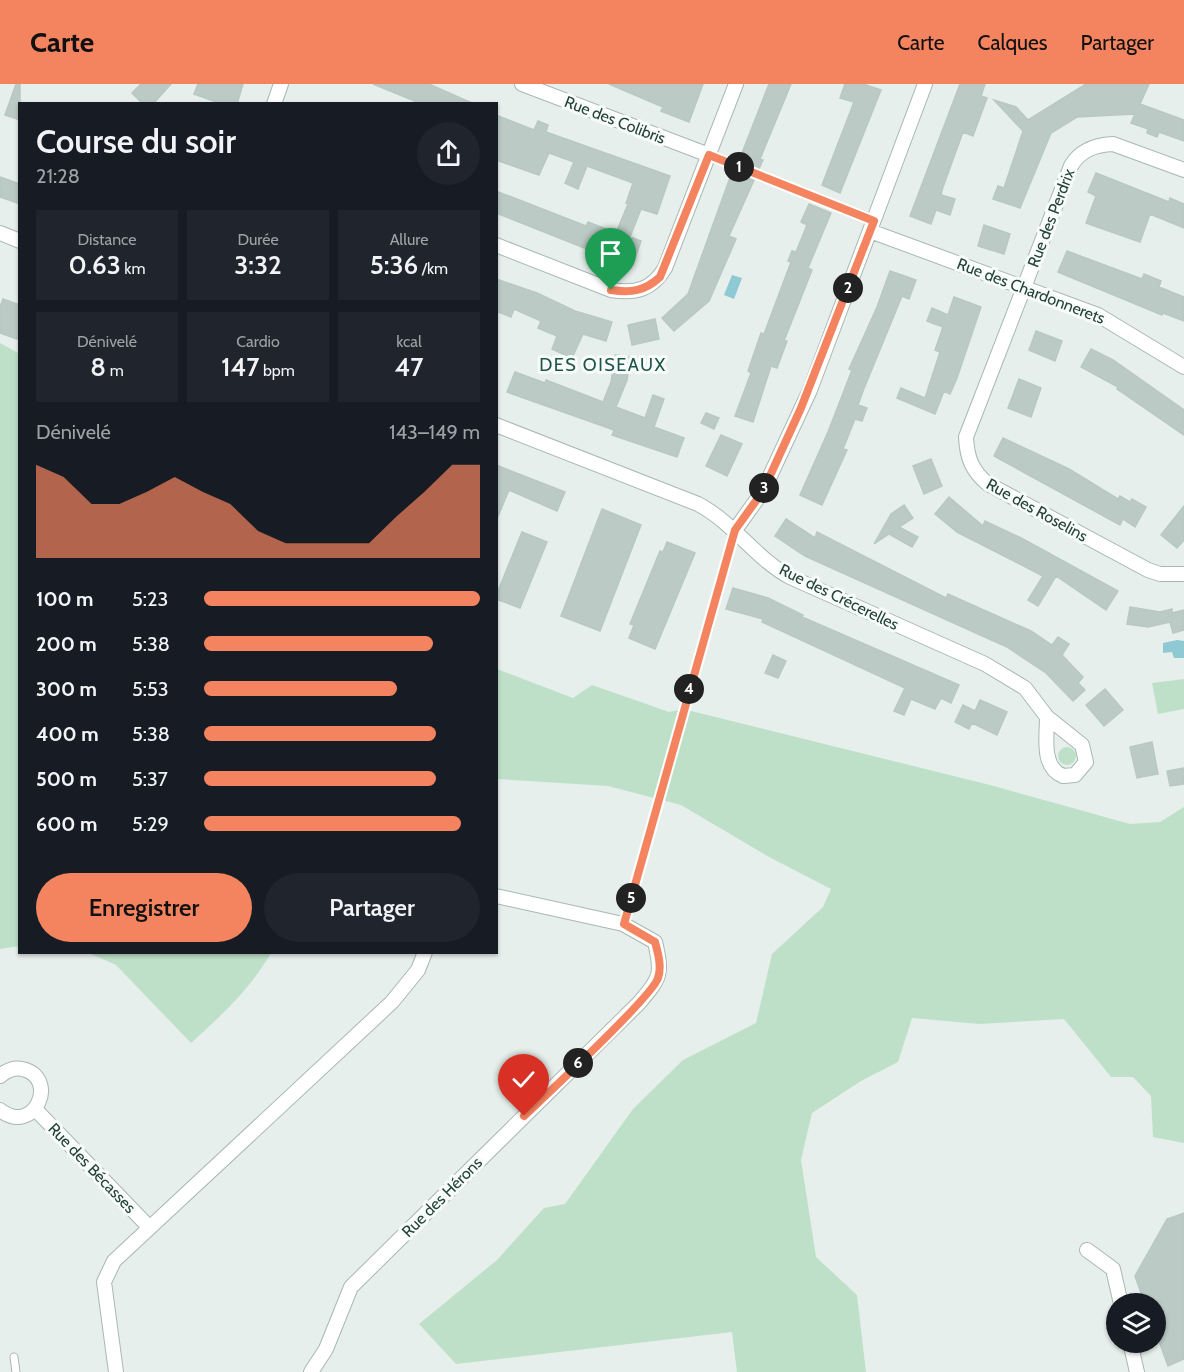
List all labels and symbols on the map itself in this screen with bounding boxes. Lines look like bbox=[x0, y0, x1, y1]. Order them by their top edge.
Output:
street label: Rue des Colibris bbox=[562, 92, 668, 148]
pin: 1 bbox=[724, 152, 754, 182]
street label: Rue des Perdrix bbox=[1024, 166, 1079, 270]
pin bbox=[585, 228, 636, 290]
street label: Rue des Chardonnerets bbox=[954, 254, 1108, 328]
pin: 2 bbox=[833, 273, 863, 303]
district label: DES OISEAUX bbox=[539, 354, 667, 376]
pin: 3 bbox=[749, 473, 779, 503]
street label: Rue des Roselins bbox=[983, 474, 1091, 546]
street label: Rue des Crécerelles bbox=[776, 560, 902, 634]
pin: 4 bbox=[674, 674, 704, 704]
pin: 5 bbox=[616, 883, 646, 913]
pin: 6 bbox=[563, 1048, 593, 1078]
pin bbox=[498, 1054, 549, 1116]
street label: Rue des Bécasses bbox=[44, 1119, 140, 1217]
street label: Rue des Hérons bbox=[398, 1153, 486, 1241]

